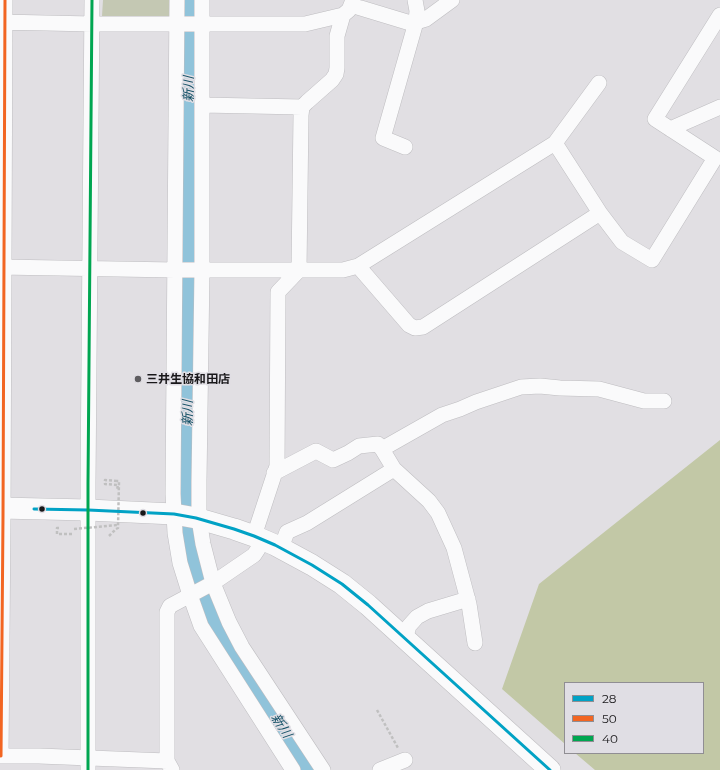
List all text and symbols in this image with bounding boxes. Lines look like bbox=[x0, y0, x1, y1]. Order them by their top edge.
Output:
water label: 新川 bbox=[181, 76, 197, 102]
place label: 三井生協和田店 bbox=[146, 372, 230, 386]
marker: 三井生協和田店 bbox=[133, 374, 143, 384]
water label: 新川 bbox=[180, 400, 196, 426]
unlabelled marker bbox=[37, 504, 47, 514]
unlabelled marker bbox=[138, 508, 148, 518]
legend bbox=[564, 682, 704, 754]
text: 28 bbox=[602, 691, 616, 706]
water label: 新川 bbox=[267, 711, 295, 741]
text: 50 bbox=[602, 711, 617, 726]
text: 40 bbox=[602, 731, 618, 746]

